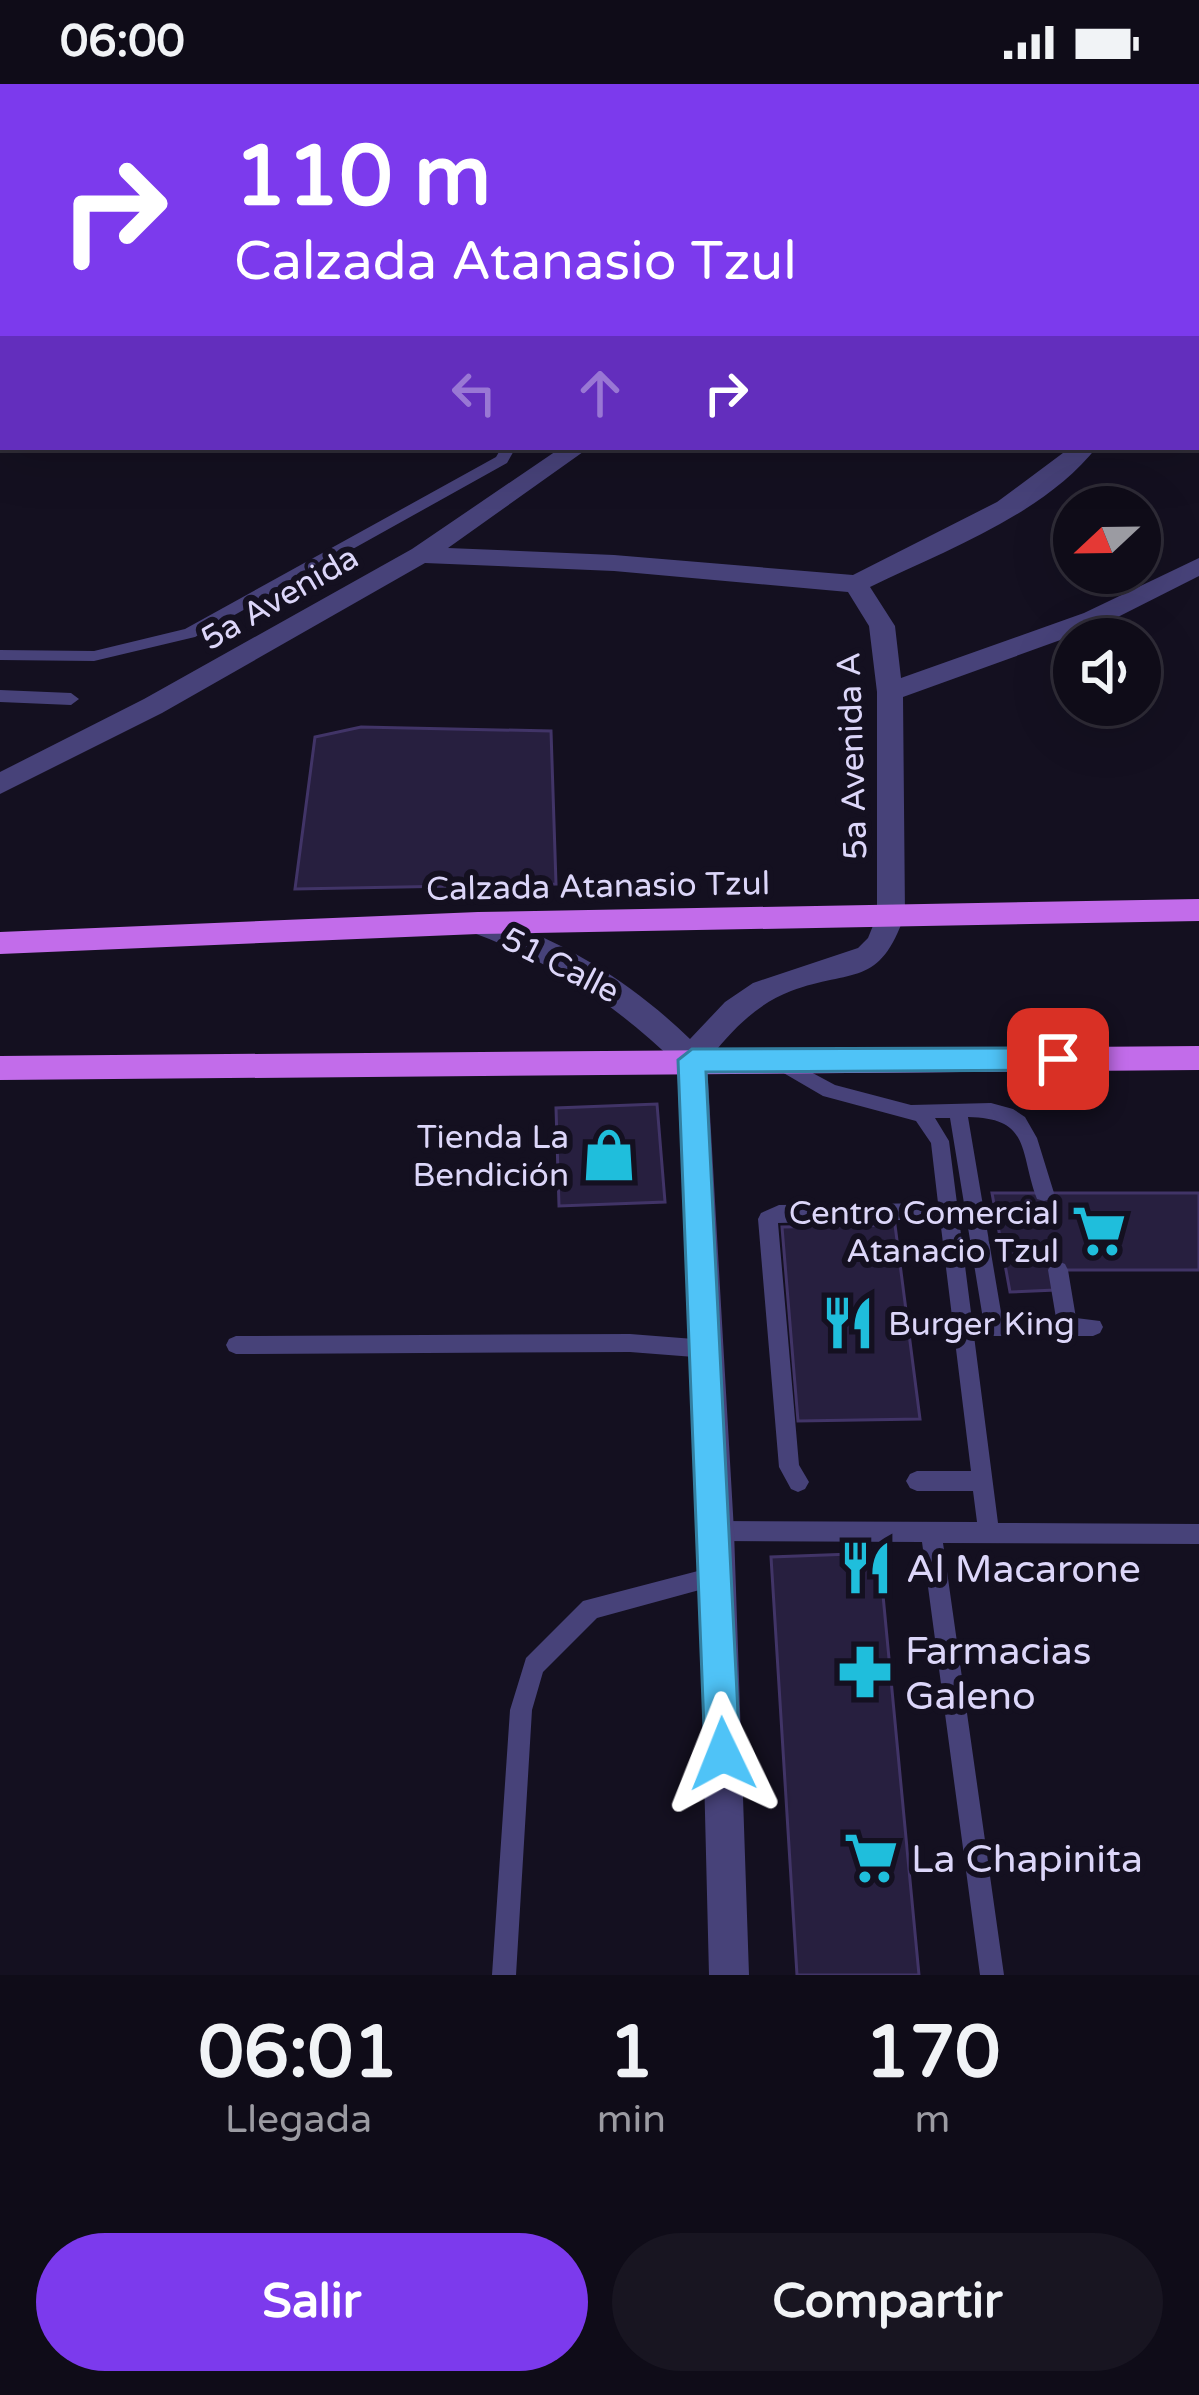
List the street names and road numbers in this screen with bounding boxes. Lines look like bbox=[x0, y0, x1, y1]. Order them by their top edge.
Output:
street label: 5a Avenida bbox=[194, 538, 365, 659]
street label: 5a Avenida A bbox=[829, 651, 876, 861]
street label: Calzada Atanasio Tzul bbox=[426, 864, 770, 909]
street label: 51 Calle bbox=[495, 919, 626, 1011]

